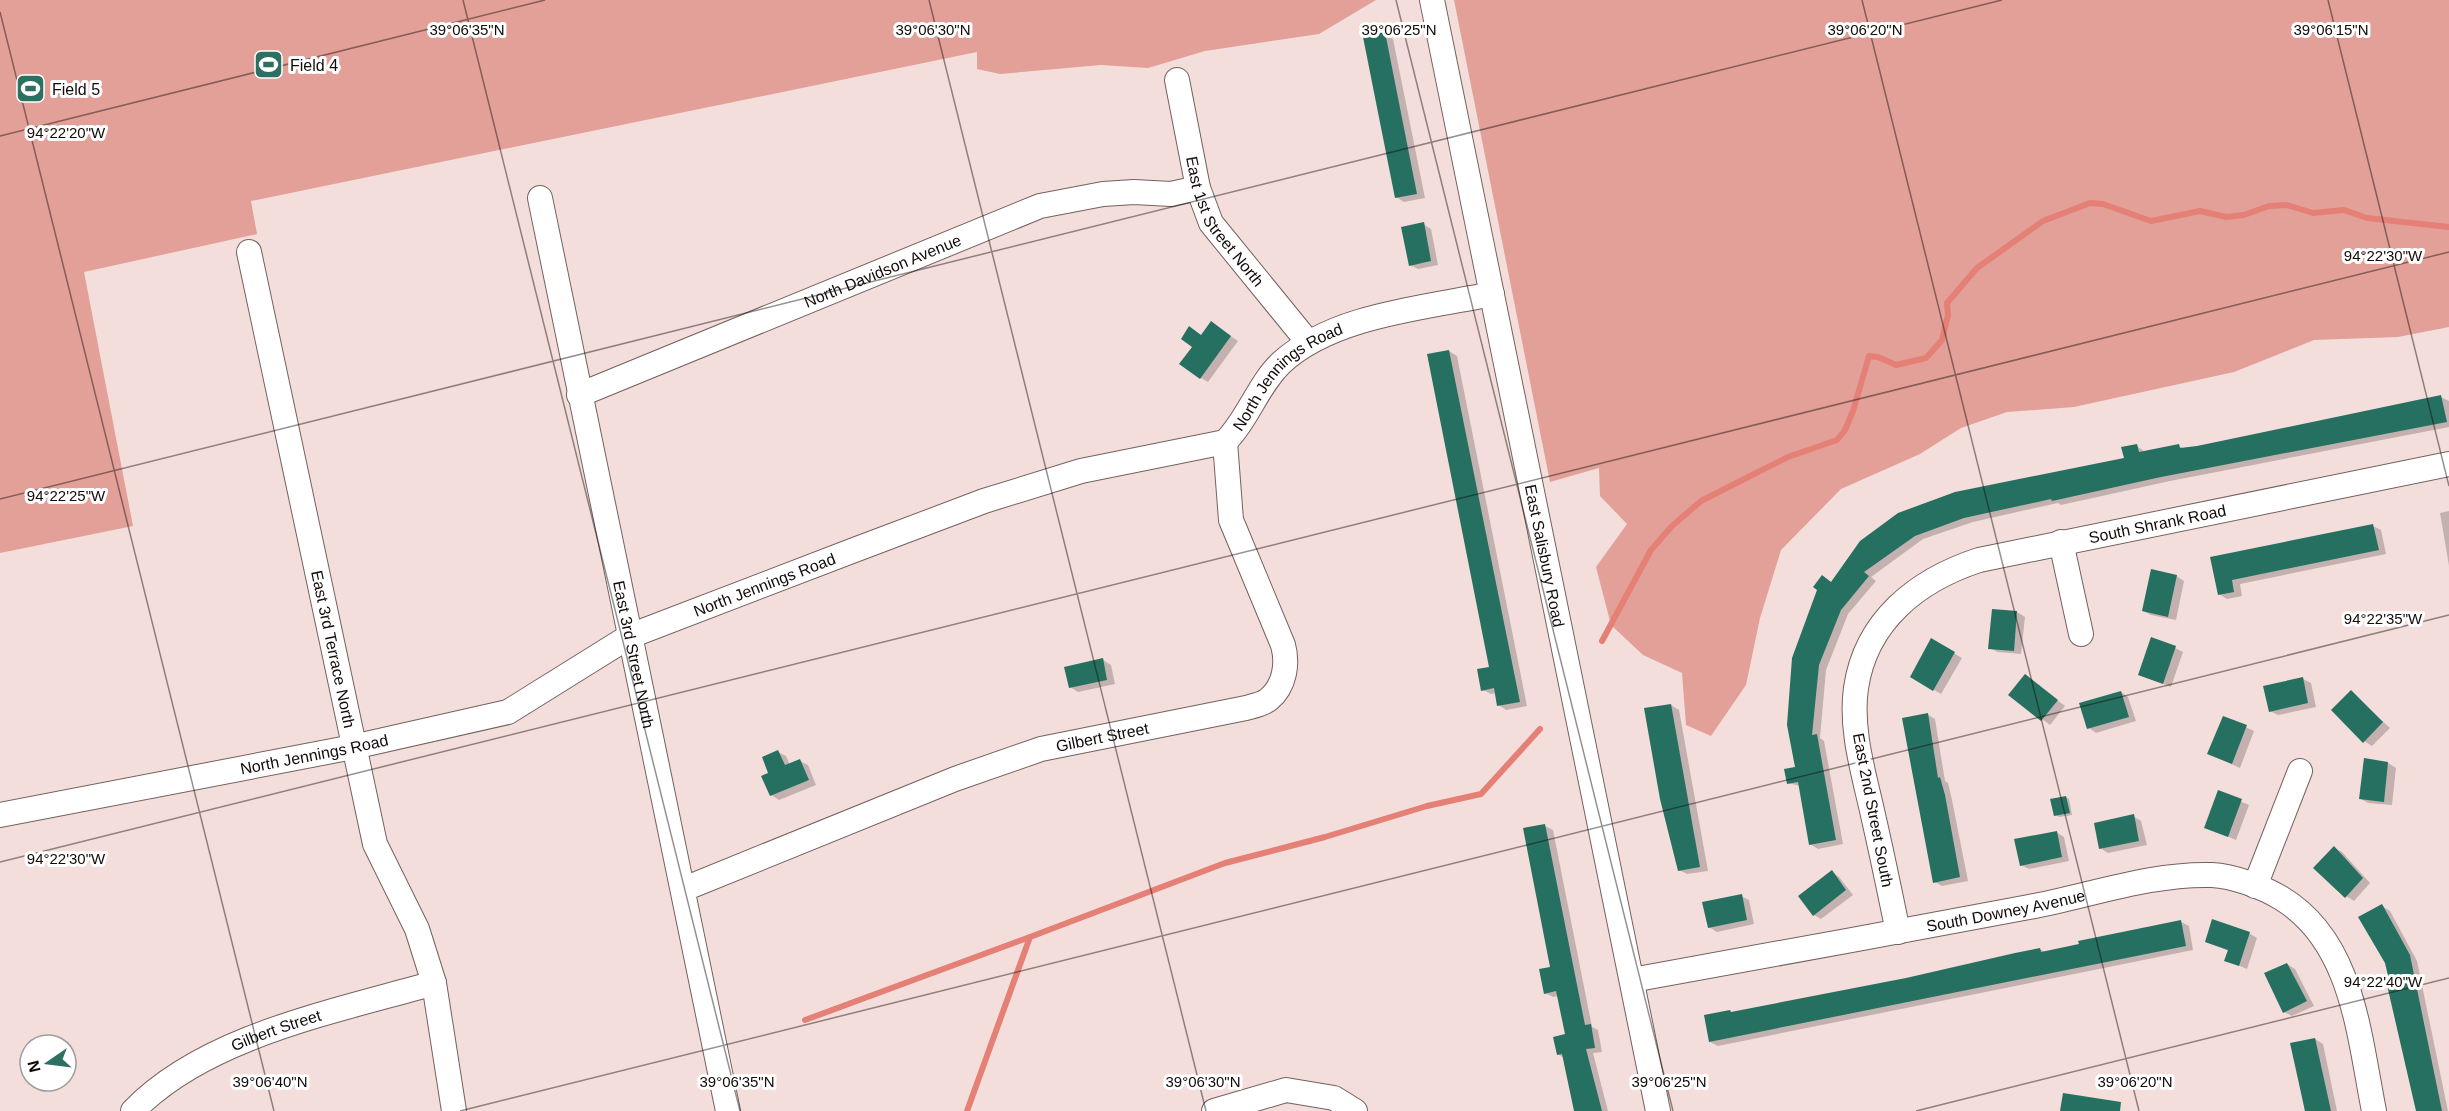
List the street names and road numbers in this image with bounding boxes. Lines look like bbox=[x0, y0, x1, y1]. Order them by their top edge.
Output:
street label: East 1st Street North bbox=[1183, 155, 1267, 290]
street label: North Davidson Avenue bbox=[802, 231, 963, 310]
street label: North Jennings Road bbox=[1229, 320, 1345, 434]
street label: East Salisbury Road bbox=[1522, 483, 1568, 628]
street label: South Shrank Road bbox=[2087, 501, 2227, 546]
street label: North Jennings Road bbox=[691, 550, 838, 619]
street label: East 3rd Terrace North bbox=[308, 569, 359, 729]
street label: East 3rd Street North bbox=[610, 579, 657, 730]
street label: Gilbert Street bbox=[1054, 719, 1151, 754]
street label: North Jennings Road bbox=[239, 731, 390, 777]
street label: East 2nd Street South bbox=[1850, 732, 1896, 888]
street label: South Downey Avenue bbox=[1925, 886, 2087, 935]
street label: Gilbert Street bbox=[228, 1006, 323, 1054]

